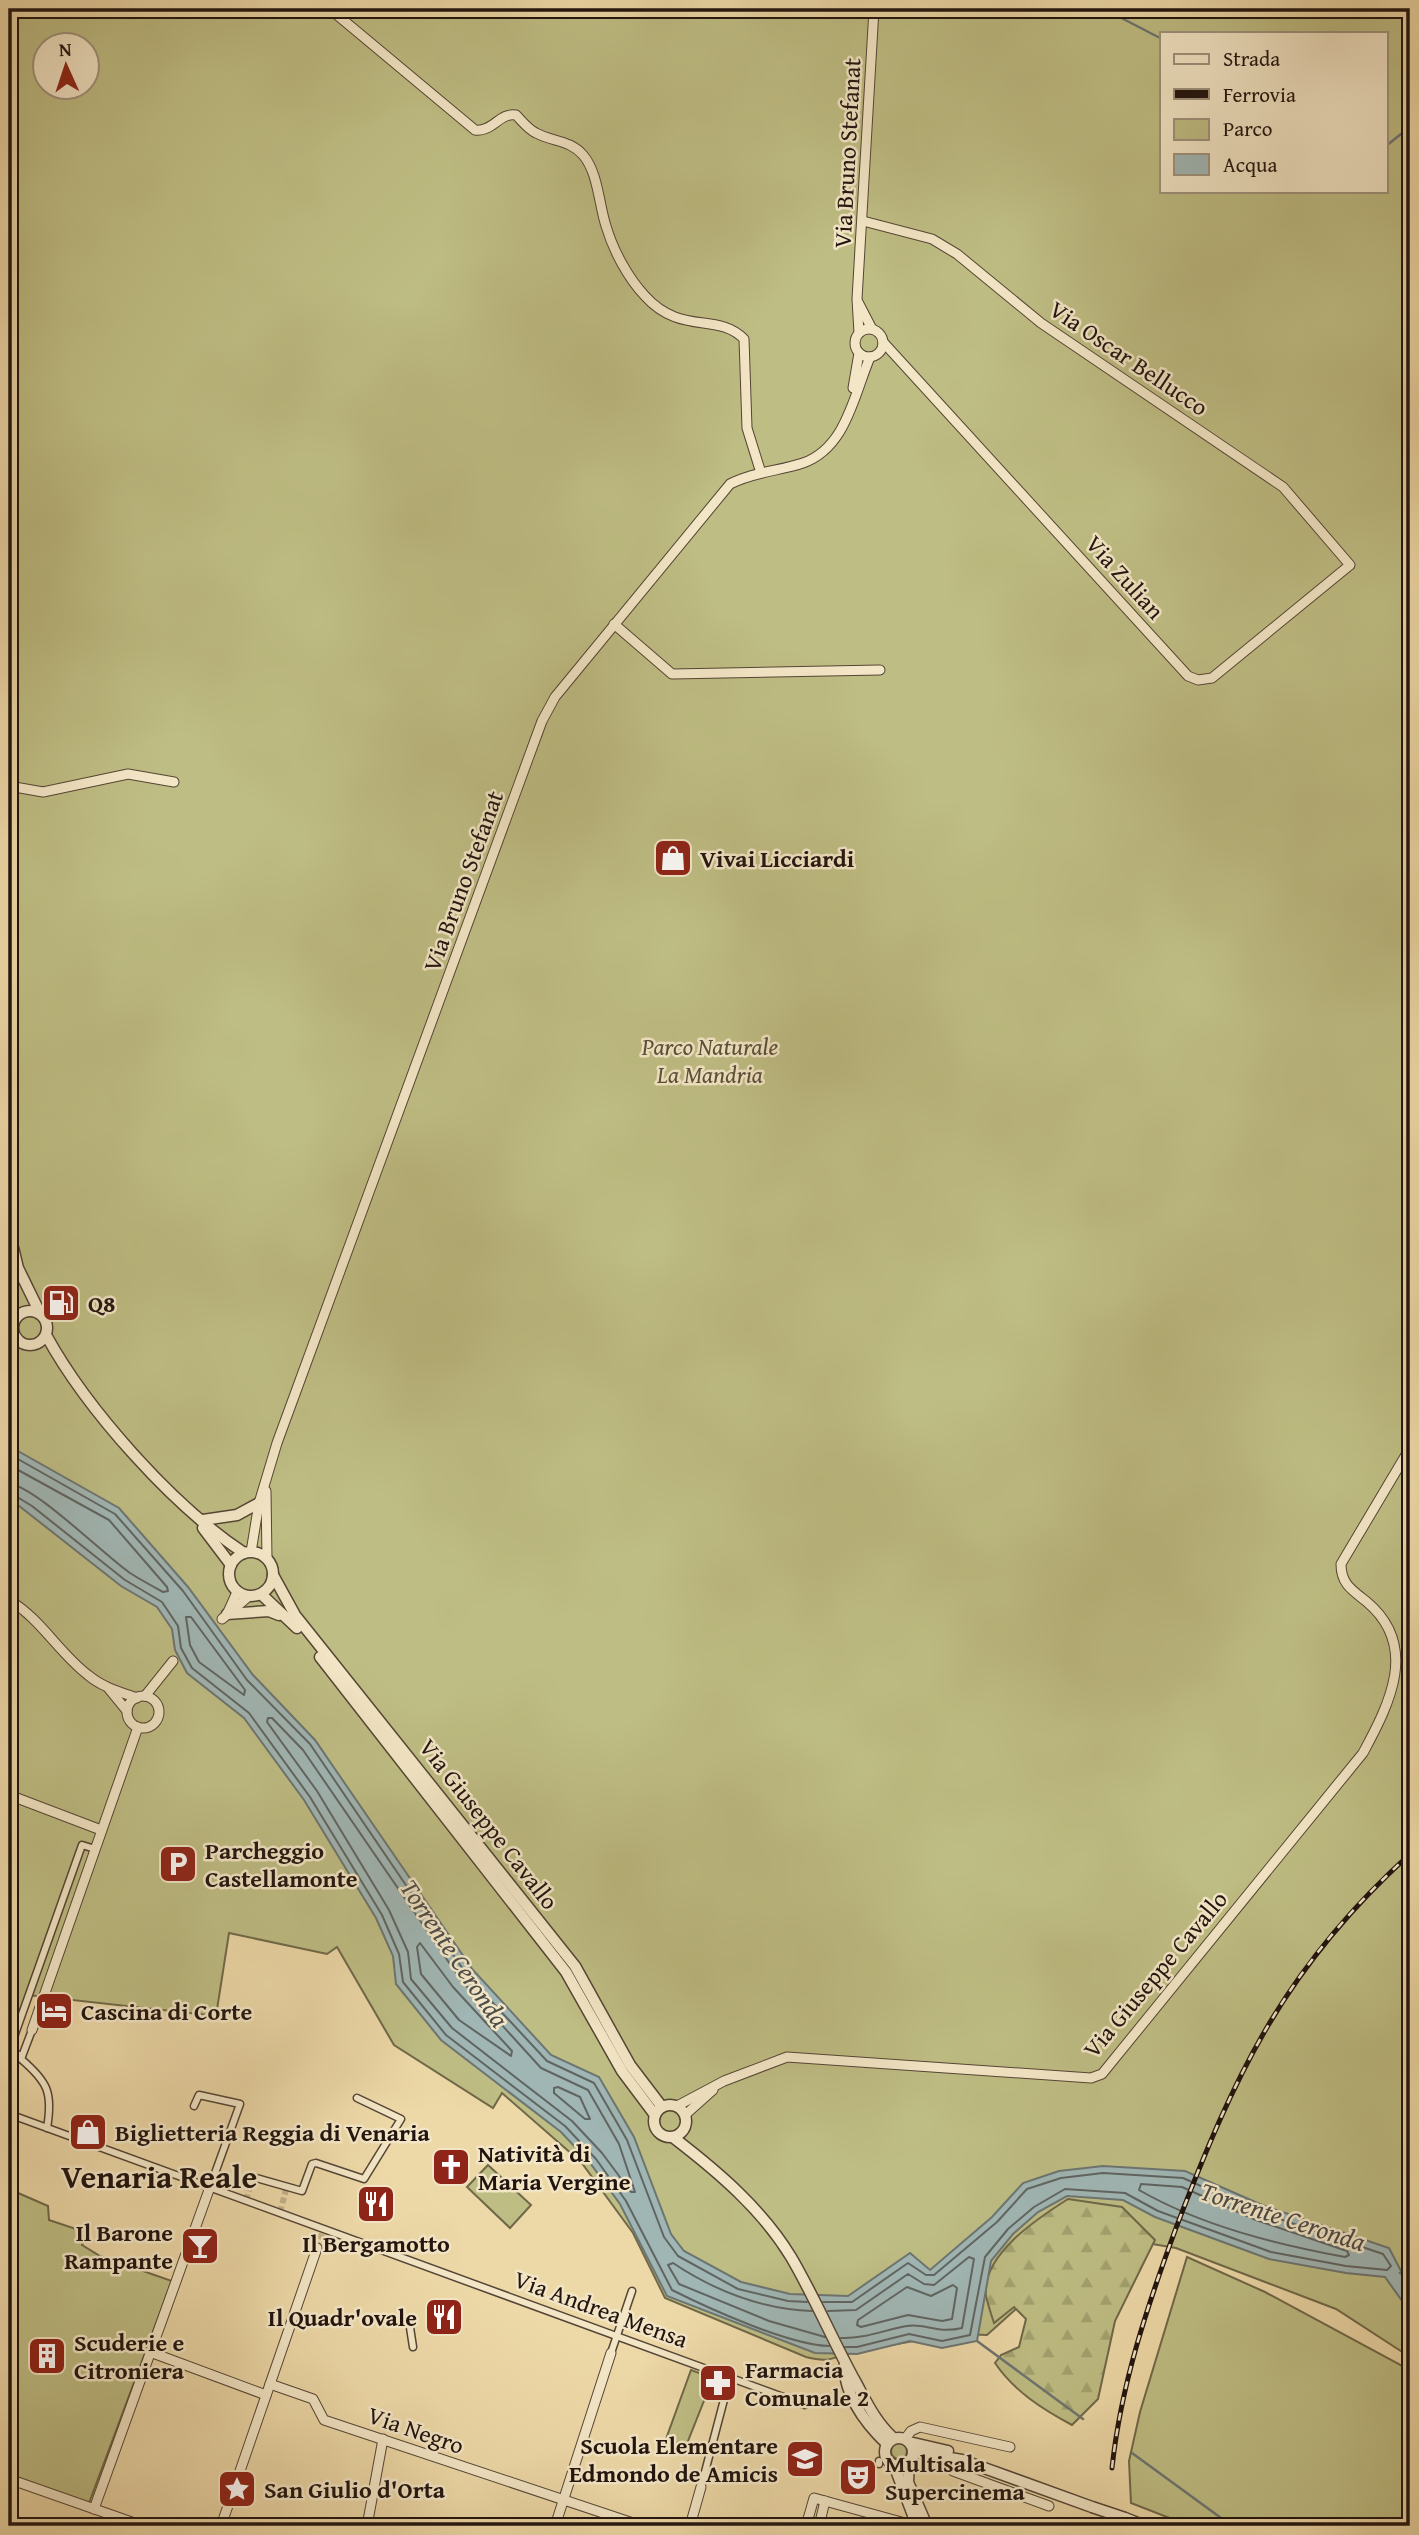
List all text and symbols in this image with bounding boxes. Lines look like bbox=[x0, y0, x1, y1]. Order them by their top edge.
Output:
north arrow bbox=[32, 32, 102, 102]
legend bbox=[1160, 32, 1388, 192]
text: N bbox=[58, 35, 72, 63]
text: Strada bbox=[1223, 43, 1280, 74]
street label: Via Bruno Stefanat bbox=[825, 57, 869, 249]
text: Ferrovia bbox=[1223, 79, 1296, 110]
text: Parco bbox=[1223, 113, 1273, 144]
text: Acqua bbox=[1223, 149, 1277, 180]
street label: Via Oscar Bellucco bbox=[1042, 292, 1216, 424]
street label: Via Zulian bbox=[1078, 527, 1173, 627]
street label: Via Bruno Stefanat bbox=[414, 785, 512, 976]
shop icon: Vivai Licciardi bbox=[652, 837, 694, 879]
place label: Vivai Licciardi bbox=[700, 841, 854, 876]
park label: Parco Naturale La Mandria bbox=[641, 1029, 779, 1092]
fuel station icon: Q8 bbox=[40, 1282, 82, 1324]
place label: Q8 bbox=[88, 1286, 116, 1321]
street label: Via Giuseppe Cavallo bbox=[411, 1731, 567, 1917]
place label: Parcheggio Castellamonte bbox=[205, 1833, 358, 1896]
parking icon: Parcheggio Castellamonte bbox=[157, 1843, 199, 1885]
water label: Torrente Ceronda bbox=[391, 1871, 519, 2035]
street label: Via Giuseppe Cavallo bbox=[1075, 1883, 1235, 2065]
hotel icon: Cascina di Corte bbox=[33, 1990, 75, 2032]
place label: Cascina di Corte bbox=[81, 1994, 252, 2029]
shop icon: Biglietteria Reggia di Venaria bbox=[67, 2111, 109, 2153]
place label: Biglietteria Reggia di Venaria bbox=[115, 2115, 430, 2150]
place label: Natività di Maria Vergine bbox=[478, 2136, 631, 2199]
church icon: Natività di Maria Vergine bbox=[430, 2146, 472, 2188]
district label: Venaria Reale bbox=[61, 2153, 257, 2200]
water label: Torrente Ceronda bbox=[1195, 2171, 1371, 2261]
restaurant icon: Il Bergamotto bbox=[355, 2183, 397, 2225]
place label: Il Barone Rampante bbox=[64, 2215, 173, 2278]
bar icon: Il Barone Rampante bbox=[179, 2225, 221, 2267]
place label: Il Bergamotto bbox=[302, 2226, 450, 2261]
street label: Via Andrea Mensa bbox=[509, 2261, 693, 2357]
restaurant icon: Il Quadr'ovale bbox=[423, 2296, 465, 2338]
place label: Il Quadr'ovale bbox=[268, 2300, 417, 2335]
place label: Scuderie e Citroniera bbox=[74, 2325, 185, 2388]
building icon: Scuderie e Citroniera bbox=[26, 2335, 68, 2377]
place label: Farmacia Comunale 2 bbox=[745, 2352, 869, 2415]
pharmacy icon: Farmacia Comunale 2 bbox=[697, 2362, 739, 2404]
street label: Via Negro bbox=[363, 2397, 469, 2463]
place label: Scuola Elementare Edmondo de Amicis bbox=[569, 2428, 778, 2491]
school or university icon: Scuola Elementare Edmondo de Amicis bbox=[784, 2438, 826, 2480]
place label: Multisala Supercinema bbox=[885, 2446, 1026, 2509]
theatre icon: Multisala Supercinema bbox=[837, 2456, 879, 2498]
place icon: San Giulio d'Orta bbox=[216, 2468, 258, 2510]
place label: San Giulio d'Orta bbox=[264, 2472, 446, 2507]

